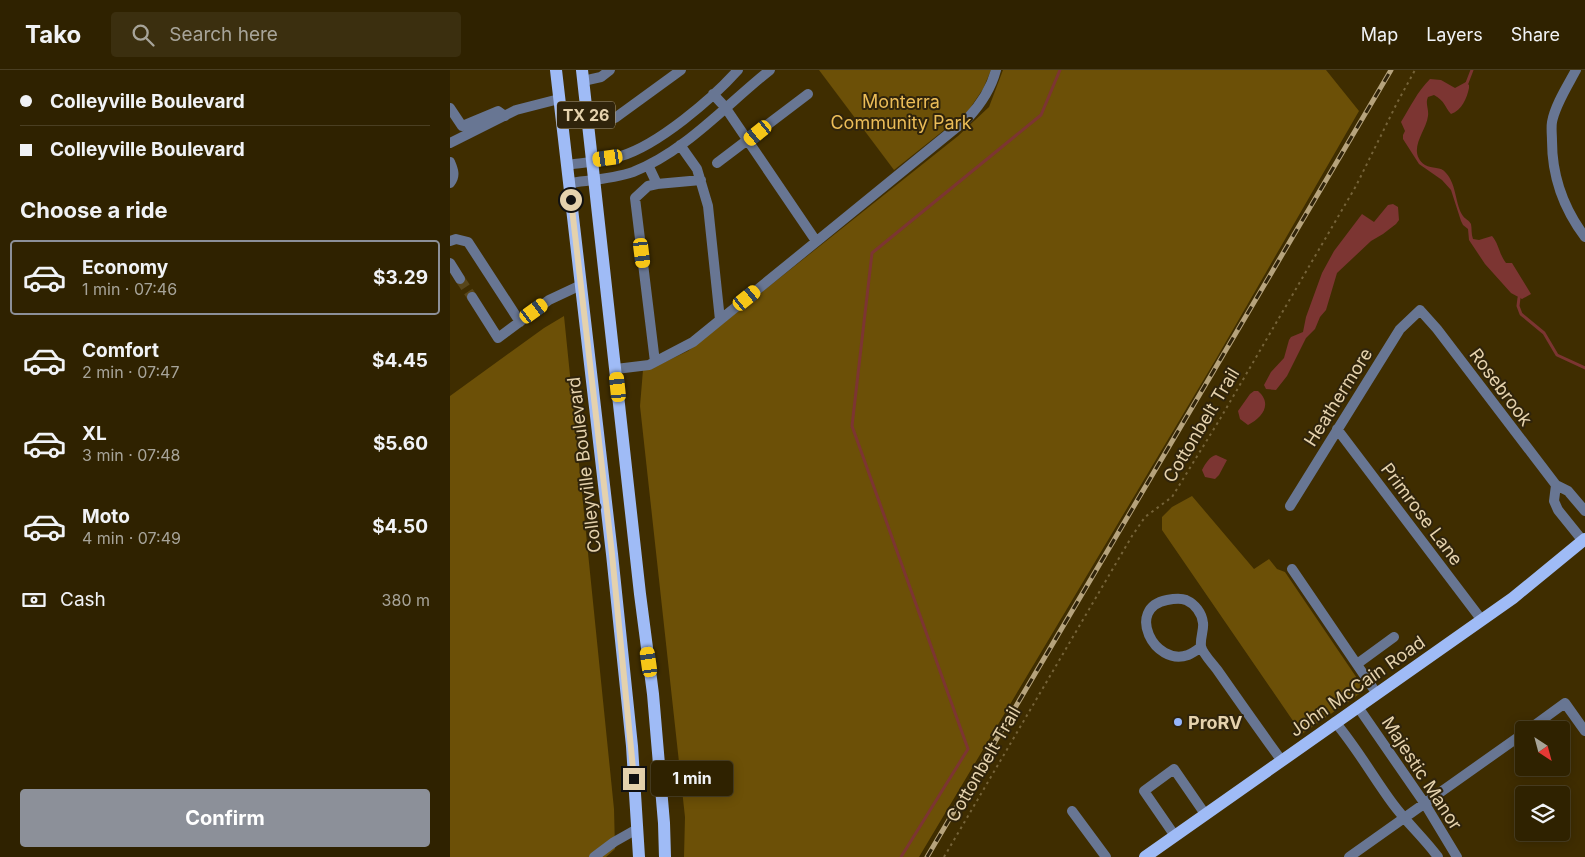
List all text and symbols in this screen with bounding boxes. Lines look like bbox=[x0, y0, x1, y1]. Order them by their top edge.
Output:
search box bbox=[111, 12, 461, 57]
text: Tako bbox=[25, 20, 81, 49]
icon: search bbox=[129, 21, 157, 49]
text: Search here bbox=[169, 23, 278, 46]
text: Map bbox=[1361, 24, 1398, 45]
text: Layers bbox=[1426, 24, 1483, 45]
text: Share bbox=[1511, 24, 1560, 45]
text: Colleyville Boulevard bbox=[50, 90, 245, 113]
park label: Monterra Community Park bbox=[830, 91, 972, 133]
road number: TX 26 bbox=[557, 102, 615, 128]
car bbox=[741, 118, 774, 148]
text: Colleyville Boulevard bbox=[50, 138, 245, 161]
car bbox=[592, 148, 623, 168]
route start bbox=[560, 189, 582, 211]
text: Choose a ride bbox=[20, 197, 168, 223]
car bbox=[632, 237, 651, 269]
icon: car bbox=[22, 255, 67, 300]
text: Economy bbox=[82, 256, 168, 279]
text: $3.29 bbox=[373, 266, 428, 289]
text: 1 min · 07:46 bbox=[82, 279, 177, 299]
car bbox=[730, 283, 763, 313]
car bbox=[517, 296, 550, 326]
icon: car bbox=[22, 338, 67, 383]
text: Comfort bbox=[82, 339, 159, 362]
street label: Heathermore bbox=[1299, 344, 1377, 450]
street label: Rosebrook bbox=[1465, 344, 1537, 430]
text: $4.45 bbox=[372, 349, 428, 372]
text: 2 min · 07:47 bbox=[82, 362, 180, 382]
street label: Cottonbelt Trail bbox=[1159, 364, 1243, 486]
car bbox=[608, 371, 627, 403]
street label: Colleyville Boulevard bbox=[563, 376, 605, 554]
icon: car bbox=[22, 421, 67, 466]
text: XL bbox=[82, 422, 107, 445]
text: $5.60 bbox=[373, 432, 428, 455]
text: 3 min · 07:48 bbox=[82, 445, 180, 465]
street label: Primrose Lane bbox=[1377, 459, 1467, 569]
icon: car bbox=[22, 504, 67, 549]
text: Moto bbox=[82, 505, 130, 528]
text: $4.50 bbox=[372, 515, 428, 538]
text: 4 min · 07:49 bbox=[82, 528, 181, 548]
icon: cash bbox=[20, 586, 48, 614]
text: Cash bbox=[60, 588, 106, 611]
text: 380 m bbox=[382, 590, 430, 610]
street label: John McCain Road bbox=[1285, 631, 1429, 741]
car bbox=[639, 646, 658, 678]
street label: Cottonbelt Trail bbox=[941, 703, 1025, 825]
place label: ProRV bbox=[1188, 712, 1243, 733]
street label: Majestic Manor bbox=[1378, 712, 1467, 834]
marker: ProRV bbox=[1172, 716, 1184, 728]
north arrow bbox=[1515, 721, 1570, 776]
map controls bbox=[1515, 721, 1570, 841]
callout: 1 min bbox=[652, 762, 734, 796]
route end bbox=[623, 768, 645, 790]
text: 1 min bbox=[672, 768, 712, 788]
button: layers bbox=[1515, 786, 1570, 841]
button: Confirm bbox=[20, 789, 430, 847]

